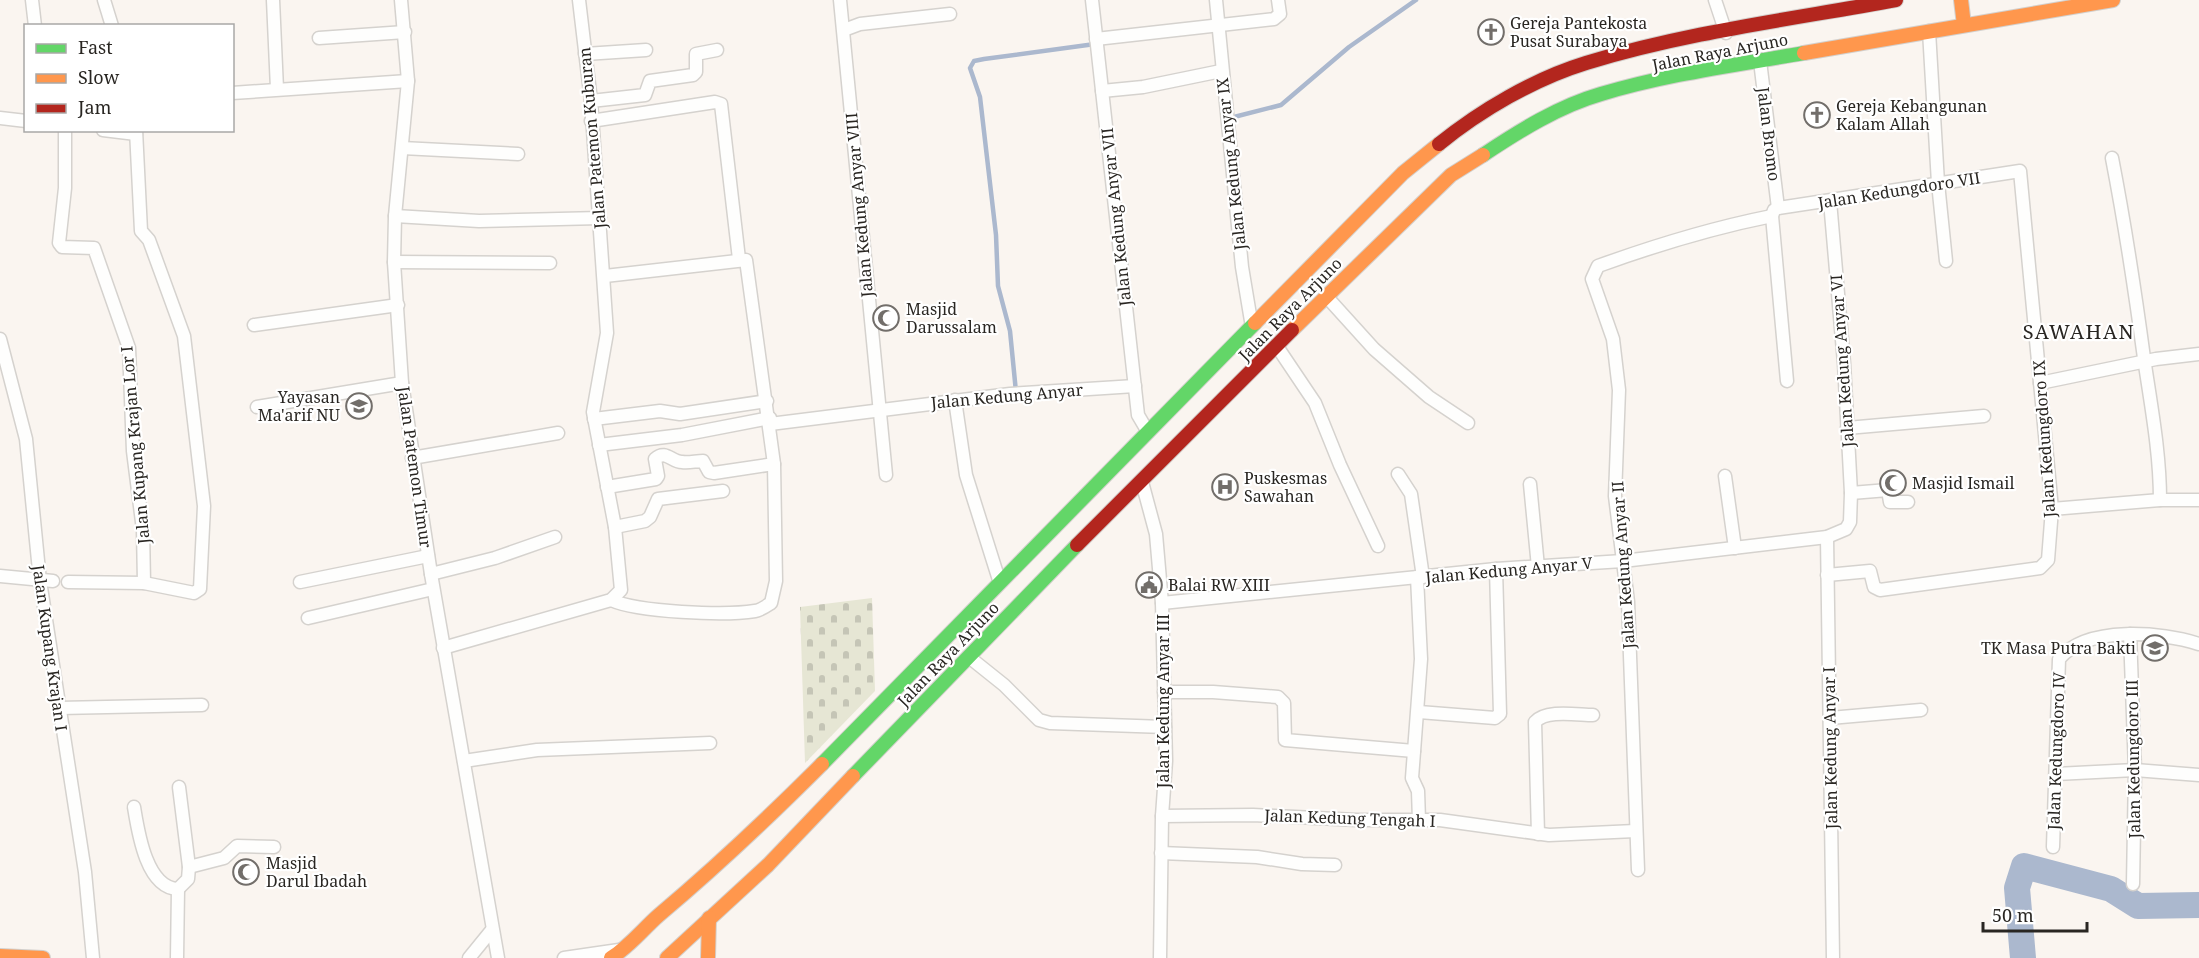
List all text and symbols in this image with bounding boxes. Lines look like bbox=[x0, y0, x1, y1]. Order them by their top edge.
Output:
place label: Gereja Pantekosta Pusat Surabaya bbox=[1510, 12, 1647, 52]
church icon: Gereja Pantekosta Pusat Surabaya bbox=[1476, 17, 1506, 47]
legend bbox=[24, 24, 234, 132]
street label: Jalan Raya Arjuno bbox=[1649, 28, 1790, 76]
text: Fast bbox=[78, 35, 113, 59]
street label: Jalan Patemon Kuburan bbox=[573, 46, 611, 231]
text: Slow bbox=[78, 65, 120, 89]
street label: Jalan Kedung Anyar IX bbox=[1211, 76, 1251, 252]
street label: Jalan Bromo bbox=[1752, 85, 1786, 182]
text: Jam bbox=[77, 95, 112, 119]
place label: Gereja Kebangunan Kalam Allah bbox=[1836, 95, 1987, 135]
church icon: Gereja Kebangunan Kalam Allah bbox=[1802, 100, 1832, 130]
street label: Jalan Kedung Anyar VIII bbox=[840, 112, 878, 299]
street label: Jalan Kedung Anyar VII bbox=[1096, 127, 1136, 308]
street label: Jalan Kedungdoro VII bbox=[1815, 166, 1982, 214]
street label: Jalan Raya Arjuno bbox=[1233, 252, 1347, 366]
street label: Jalan Kedung Anyar VI bbox=[1825, 274, 1859, 449]
place label: Masjid Darussalam bbox=[906, 298, 997, 338]
mosque icon: Masjid Darussalam bbox=[871, 303, 901, 333]
district label: SAWAHAN bbox=[2023, 318, 2135, 345]
street label: Jalan Kupang Krajan Lor I bbox=[115, 345, 155, 546]
street label: Jalan Kedungdoro IX bbox=[2027, 359, 2061, 520]
street label: Jalan Kedung Anyar bbox=[929, 378, 1084, 414]
street label: Jalan Patemon Timur bbox=[393, 384, 437, 550]
place label: Yayasan Ma'arif NU bbox=[258, 386, 341, 426]
school or university icon: Yayasan Ma'arif NU bbox=[344, 391, 374, 421]
place label: Puskesmas Sawahan bbox=[1244, 467, 1327, 507]
mosque icon: Masjid Ismail bbox=[1878, 468, 1908, 498]
hospital icon: Puskesmas Sawahan bbox=[1210, 472, 1240, 502]
place label: Masjid Ismail bbox=[1912, 472, 2014, 494]
street label: Jalan Kedung Anyar II bbox=[1606, 480, 1640, 651]
street label: Jalan Kedung Anyar V bbox=[1424, 552, 1594, 588]
street label: Jalan Kupang Krajan I bbox=[27, 562, 73, 733]
public building icon: Balai RW XIII bbox=[1134, 570, 1164, 600]
place label: Balai RW XIII bbox=[1168, 574, 1270, 596]
street label: Jalan Raya Arjuno bbox=[891, 597, 1004, 712]
street label: Jalan Kedung Anyar III bbox=[1152, 614, 1174, 789]
school or university icon: TK Masa Putra Bakti bbox=[2140, 633, 2170, 663]
place label: TK Masa Putra Bakti bbox=[1981, 637, 2136, 659]
street label: Jalan Kedung Anyar I bbox=[1818, 666, 1842, 830]
street label: Jalan Kedungdoro IV bbox=[2042, 671, 2070, 831]
street label: Jalan Kedungdoro III bbox=[2121, 679, 2145, 840]
street label: Jalan Kedung Tengah I bbox=[1263, 804, 1436, 832]
place label: Masjid Darul Ibadah bbox=[266, 852, 367, 892]
mosque icon: Masjid Darul Ibadah bbox=[231, 857, 261, 887]
scale bar bbox=[1983, 895, 2086, 933]
text: 50 m bbox=[1992, 903, 2034, 927]

